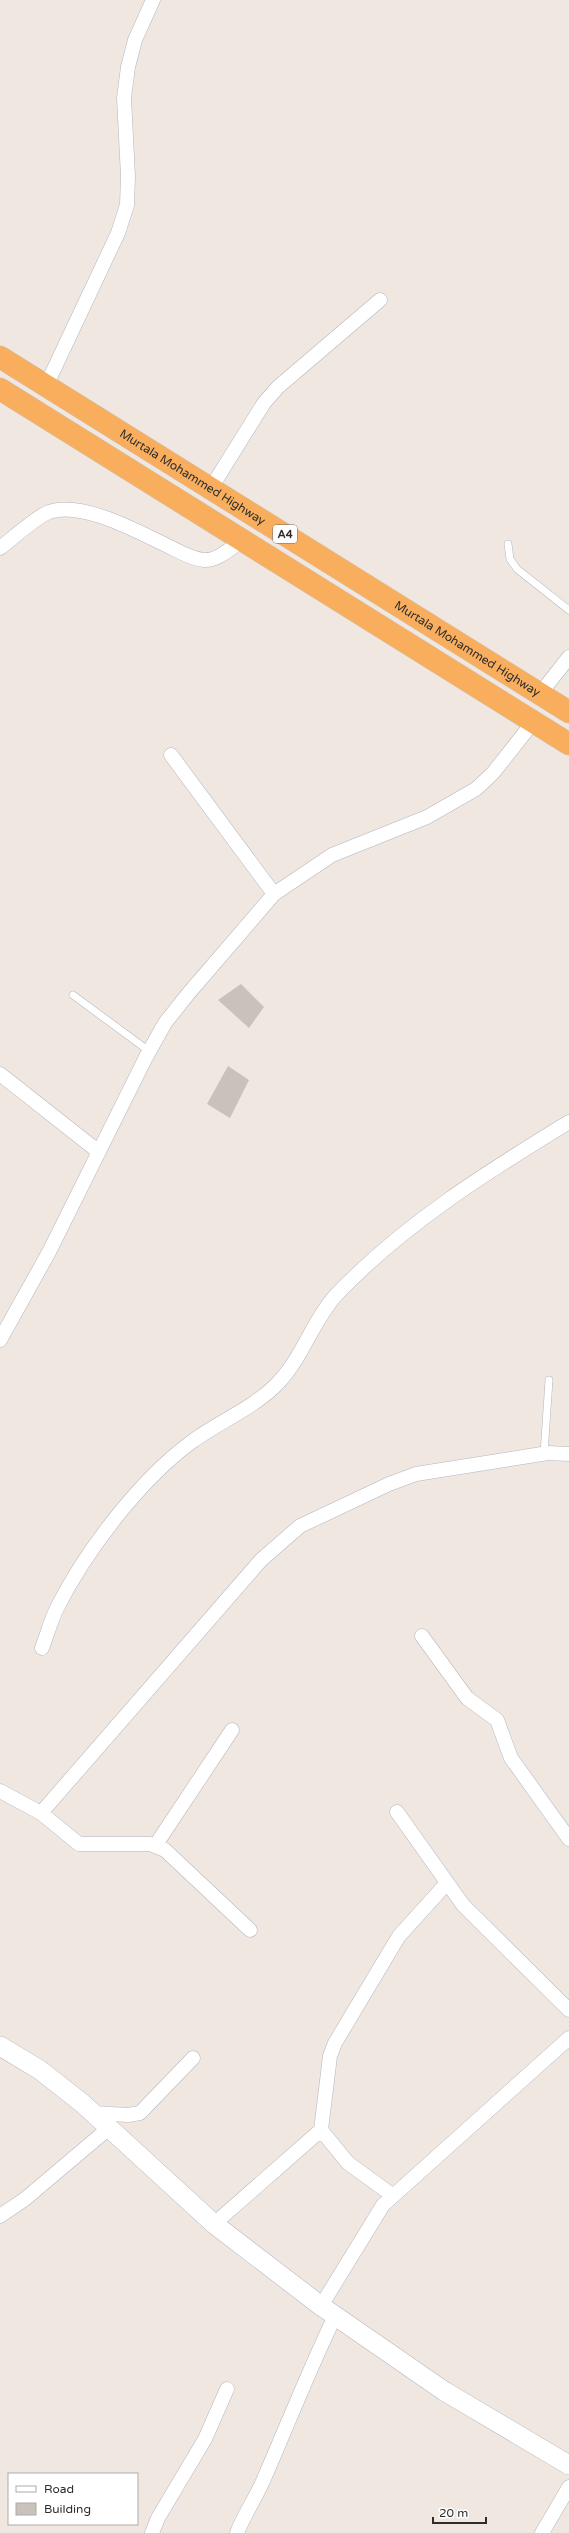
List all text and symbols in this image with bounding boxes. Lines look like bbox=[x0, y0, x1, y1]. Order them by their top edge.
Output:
street label: Murtala Mohammed Highway bbox=[117, 426, 269, 528]
road number: A4 bbox=[273, 525, 297, 543]
street label: Murtala Mohammed Highway bbox=[392, 598, 543, 700]
legend bbox=[8, 2473, 138, 2525]
text: Road bbox=[44, 2482, 74, 2496]
scale bar bbox=[433, 2499, 486, 2525]
text: Building bbox=[44, 2502, 91, 2516]
text: 20 m bbox=[439, 2506, 468, 2520]

